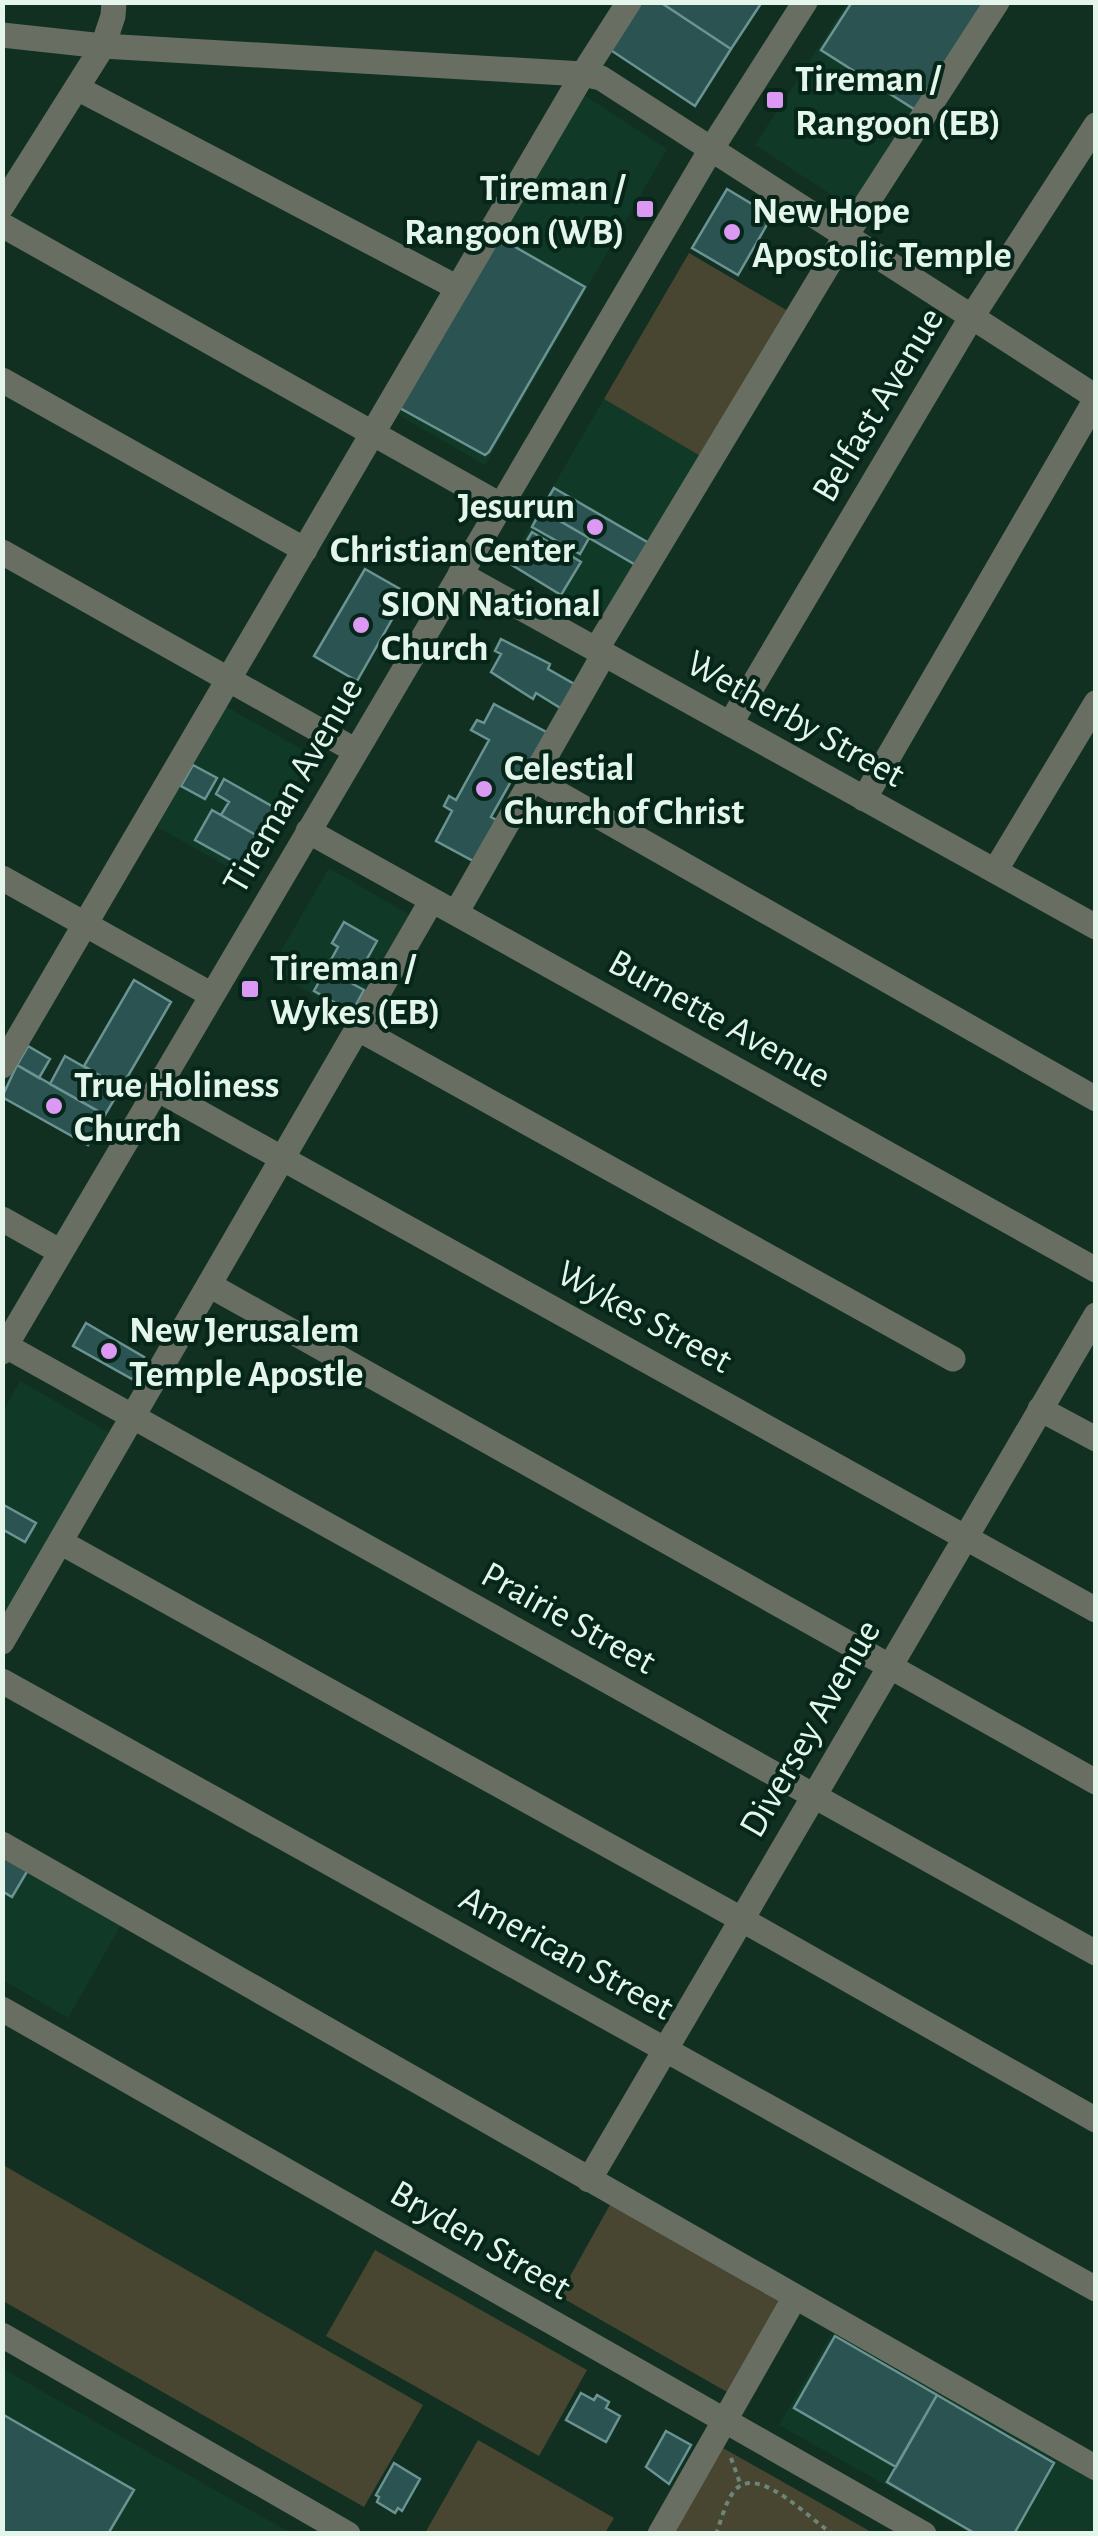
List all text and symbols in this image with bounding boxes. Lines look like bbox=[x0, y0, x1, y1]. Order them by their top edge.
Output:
place label: Tireman / Rangoon (EB) bbox=[795, 61, 1001, 143]
marker: Tireman / Rangoon (EB) bbox=[764, 89, 786, 111]
place label: Tireman / Rangoon (WB) bbox=[404, 170, 626, 252]
place label: New Hope Apostolic Temple bbox=[752, 193, 1012, 275]
marker: Tireman / Rangoon (WB) bbox=[634, 198, 656, 220]
marker: New Hope Apostolic Temple bbox=[721, 221, 743, 243]
street label: Belfast Avenue bbox=[806, 301, 951, 509]
place label: Jesurun Christian Center bbox=[330, 488, 576, 570]
marker: Jesurun Christian Center bbox=[584, 516, 606, 538]
place label: SION National Church bbox=[381, 586, 601, 668]
marker: SION National Church bbox=[350, 614, 372, 636]
street label: Wetherby Street bbox=[680, 644, 910, 795]
street label: Tireman Avenue bbox=[217, 672, 371, 900]
place label: Celestial Church of Christ bbox=[504, 750, 744, 832]
marker: Celestial Church of Christ bbox=[473, 778, 495, 800]
street label: Burnette Avenue bbox=[602, 943, 836, 1096]
place label: Tireman / Wykes (EB) bbox=[270, 950, 441, 1032]
marker: Tireman / Wykes (EB) bbox=[239, 978, 261, 1000]
place label: True Holiness Church bbox=[74, 1067, 279, 1149]
marker: True Holiness Church bbox=[43, 1095, 65, 1117]
street label: Wykes Street bbox=[550, 1254, 738, 1381]
place label: New Jerusalem Temple Apostle bbox=[129, 1312, 364, 1394]
marker: New Jerusalem Temple Apostle bbox=[98, 1340, 120, 1362]
street label: Prairie Street bbox=[475, 1555, 661, 1682]
street label: Diversey Avenue bbox=[733, 1614, 888, 1844]
street label: American Street bbox=[453, 1880, 679, 2028]
street label: Bryden Street bbox=[383, 2174, 577, 2307]

